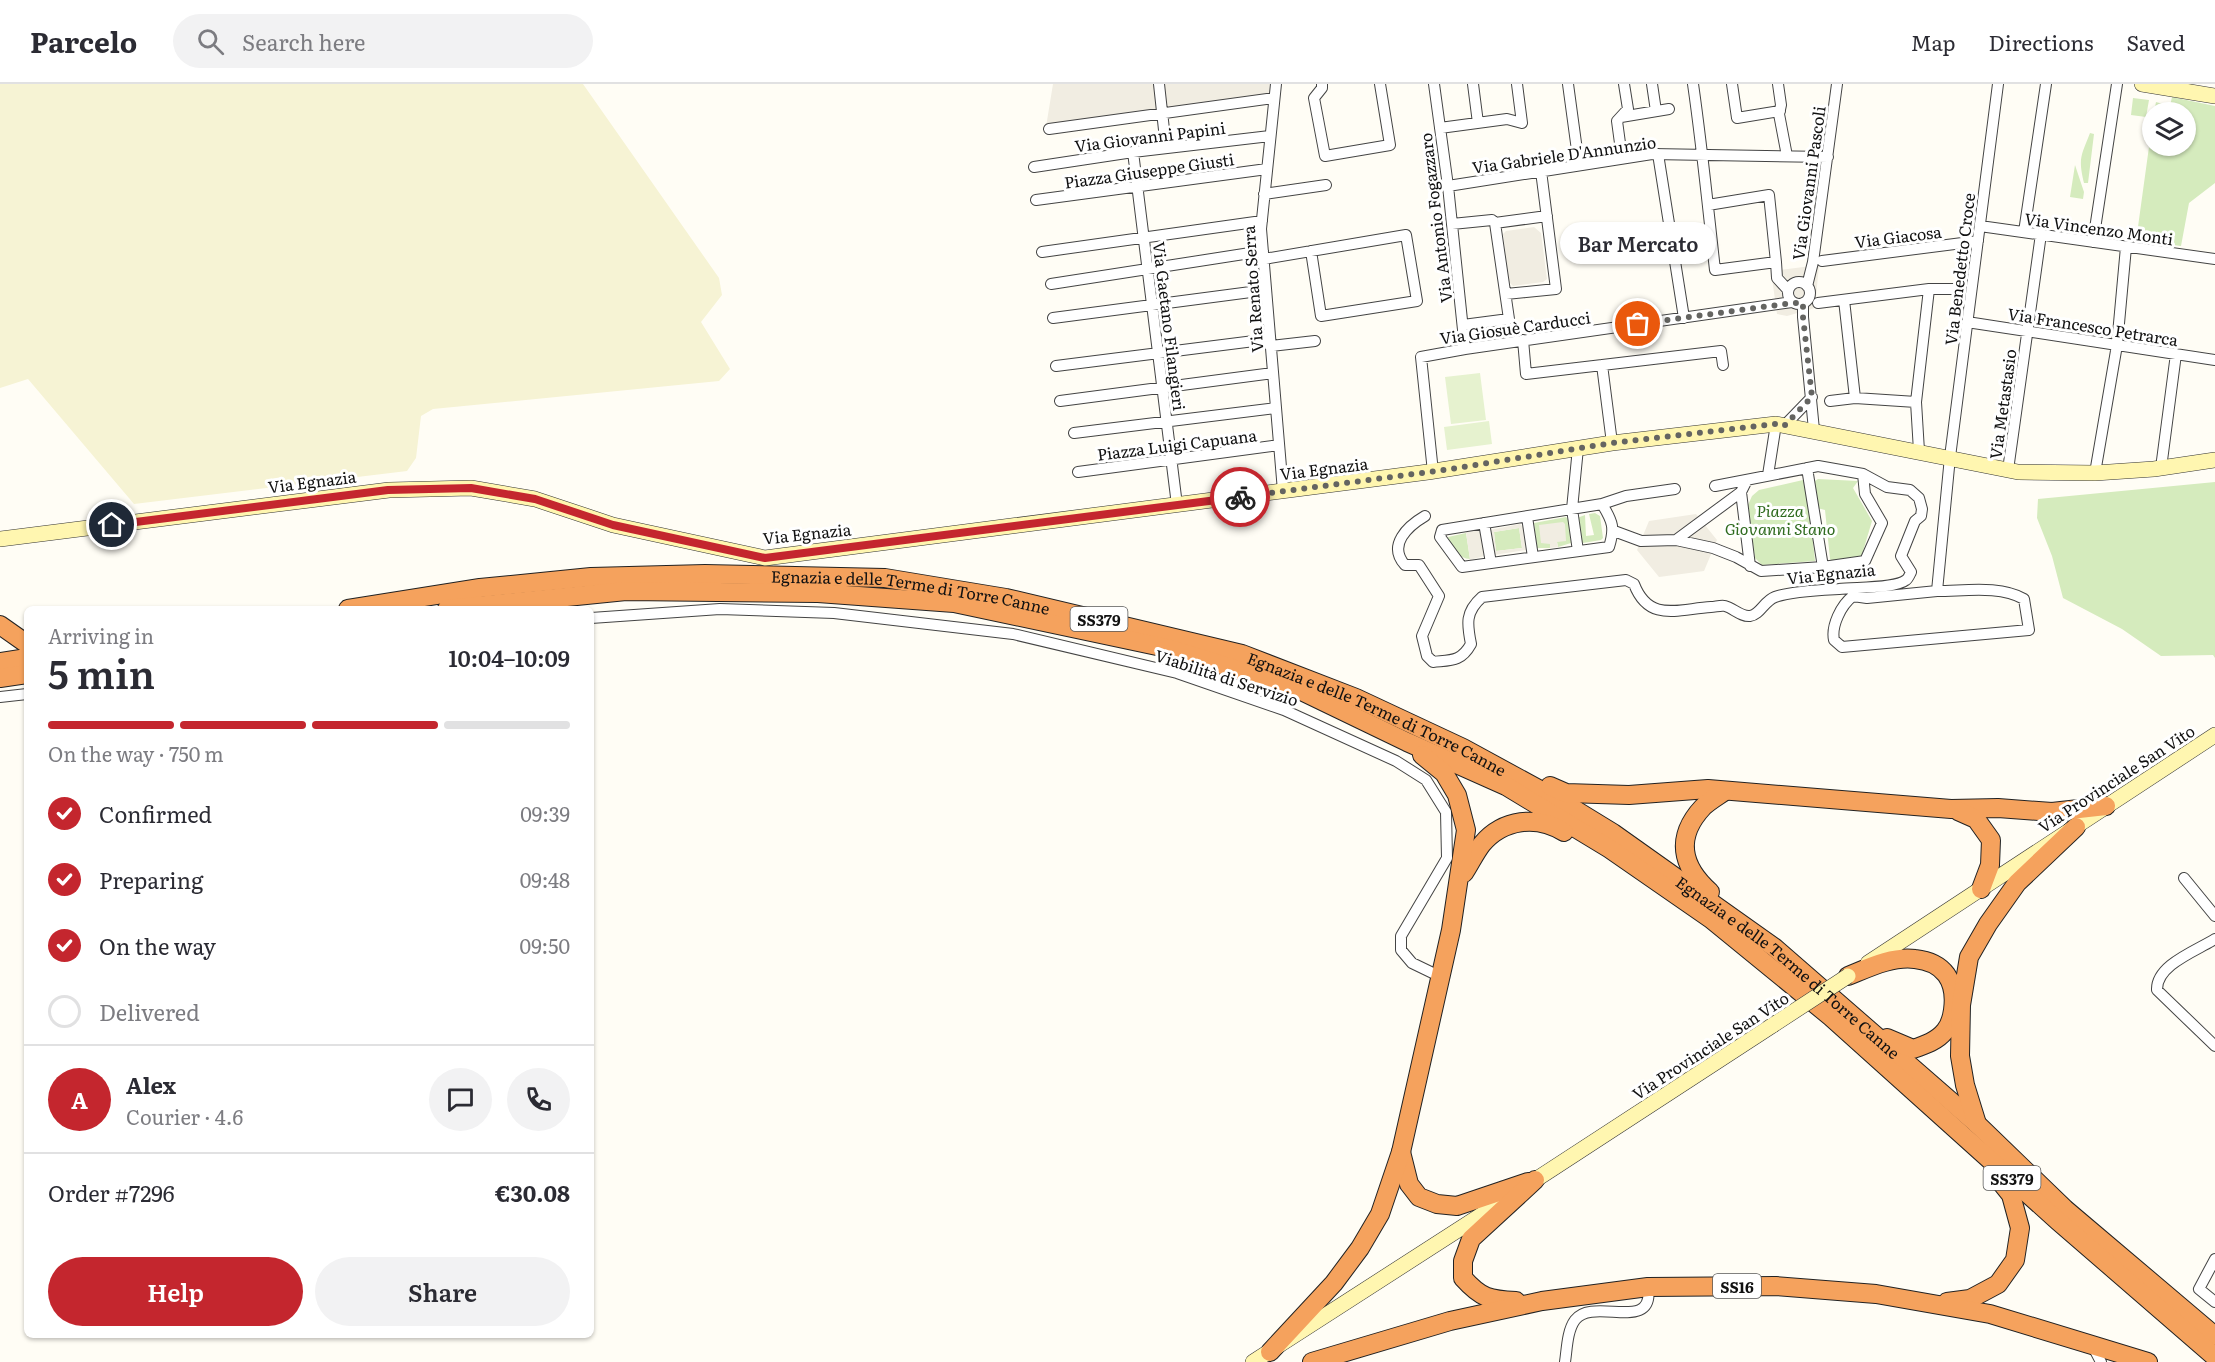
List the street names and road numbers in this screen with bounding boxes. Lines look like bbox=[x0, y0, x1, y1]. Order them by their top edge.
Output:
street label: Via Giovanni Pascoli bbox=[1785, 104, 1831, 262]
street label: Via Giovanni Papini bbox=[1073, 115, 1227, 157]
street label: Via Gabriele D'Annunzio bbox=[1470, 129, 1658, 179]
street label: Via Antonio Fogazzaro bbox=[1413, 132, 1457, 304]
street label: Piazza Giuseppe Giusti bbox=[1063, 146, 1235, 194]
street label: Via Benedetto Croce bbox=[1938, 191, 1980, 347]
street label: Via Vincenzo Monti bbox=[2023, 206, 2175, 250]
street label: Via Giacosa bbox=[1853, 219, 1943, 253]
street label: Via Renato Serra bbox=[1236, 224, 1268, 353]
street label: Via Gaetano Filangieri bbox=[1148, 240, 1192, 412]
street label: Via Francesco Petrarca bbox=[2006, 301, 2180, 351]
street label: Via Giosuè Carducci bbox=[1438, 305, 1592, 349]
street label: Via Metastasio bbox=[1982, 347, 2022, 461]
street label: Piazza Luigi Capuana bbox=[1096, 422, 1259, 466]
street label: Via Egnazia bbox=[1278, 451, 1370, 485]
street label: Via Egnazia bbox=[266, 464, 358, 498]
street label: Via Egnazia bbox=[762, 516, 853, 550]
street label: Via Egnazia bbox=[1786, 556, 1877, 590]
street label: Egnazia e delle Terme di Torre Canne bbox=[771, 563, 1052, 620]
road number: SS379 bbox=[1070, 607, 1128, 631]
street label: Viabilità di Servizio bbox=[1152, 643, 1302, 711]
street label: Egnazia e delle Terme di Torre Canne bbox=[1244, 645, 1511, 781]
street label: Via Provinciale San Vito bbox=[2033, 718, 2199, 838]
street label: Egnazia e delle Terme di Torre Canne bbox=[1671, 870, 1906, 1064]
street label: Via Provinciale San Vito bbox=[1627, 985, 1793, 1105]
road number: SS379 bbox=[1984, 1166, 2040, 1190]
road number: SS16 bbox=[1713, 1274, 1761, 1298]

